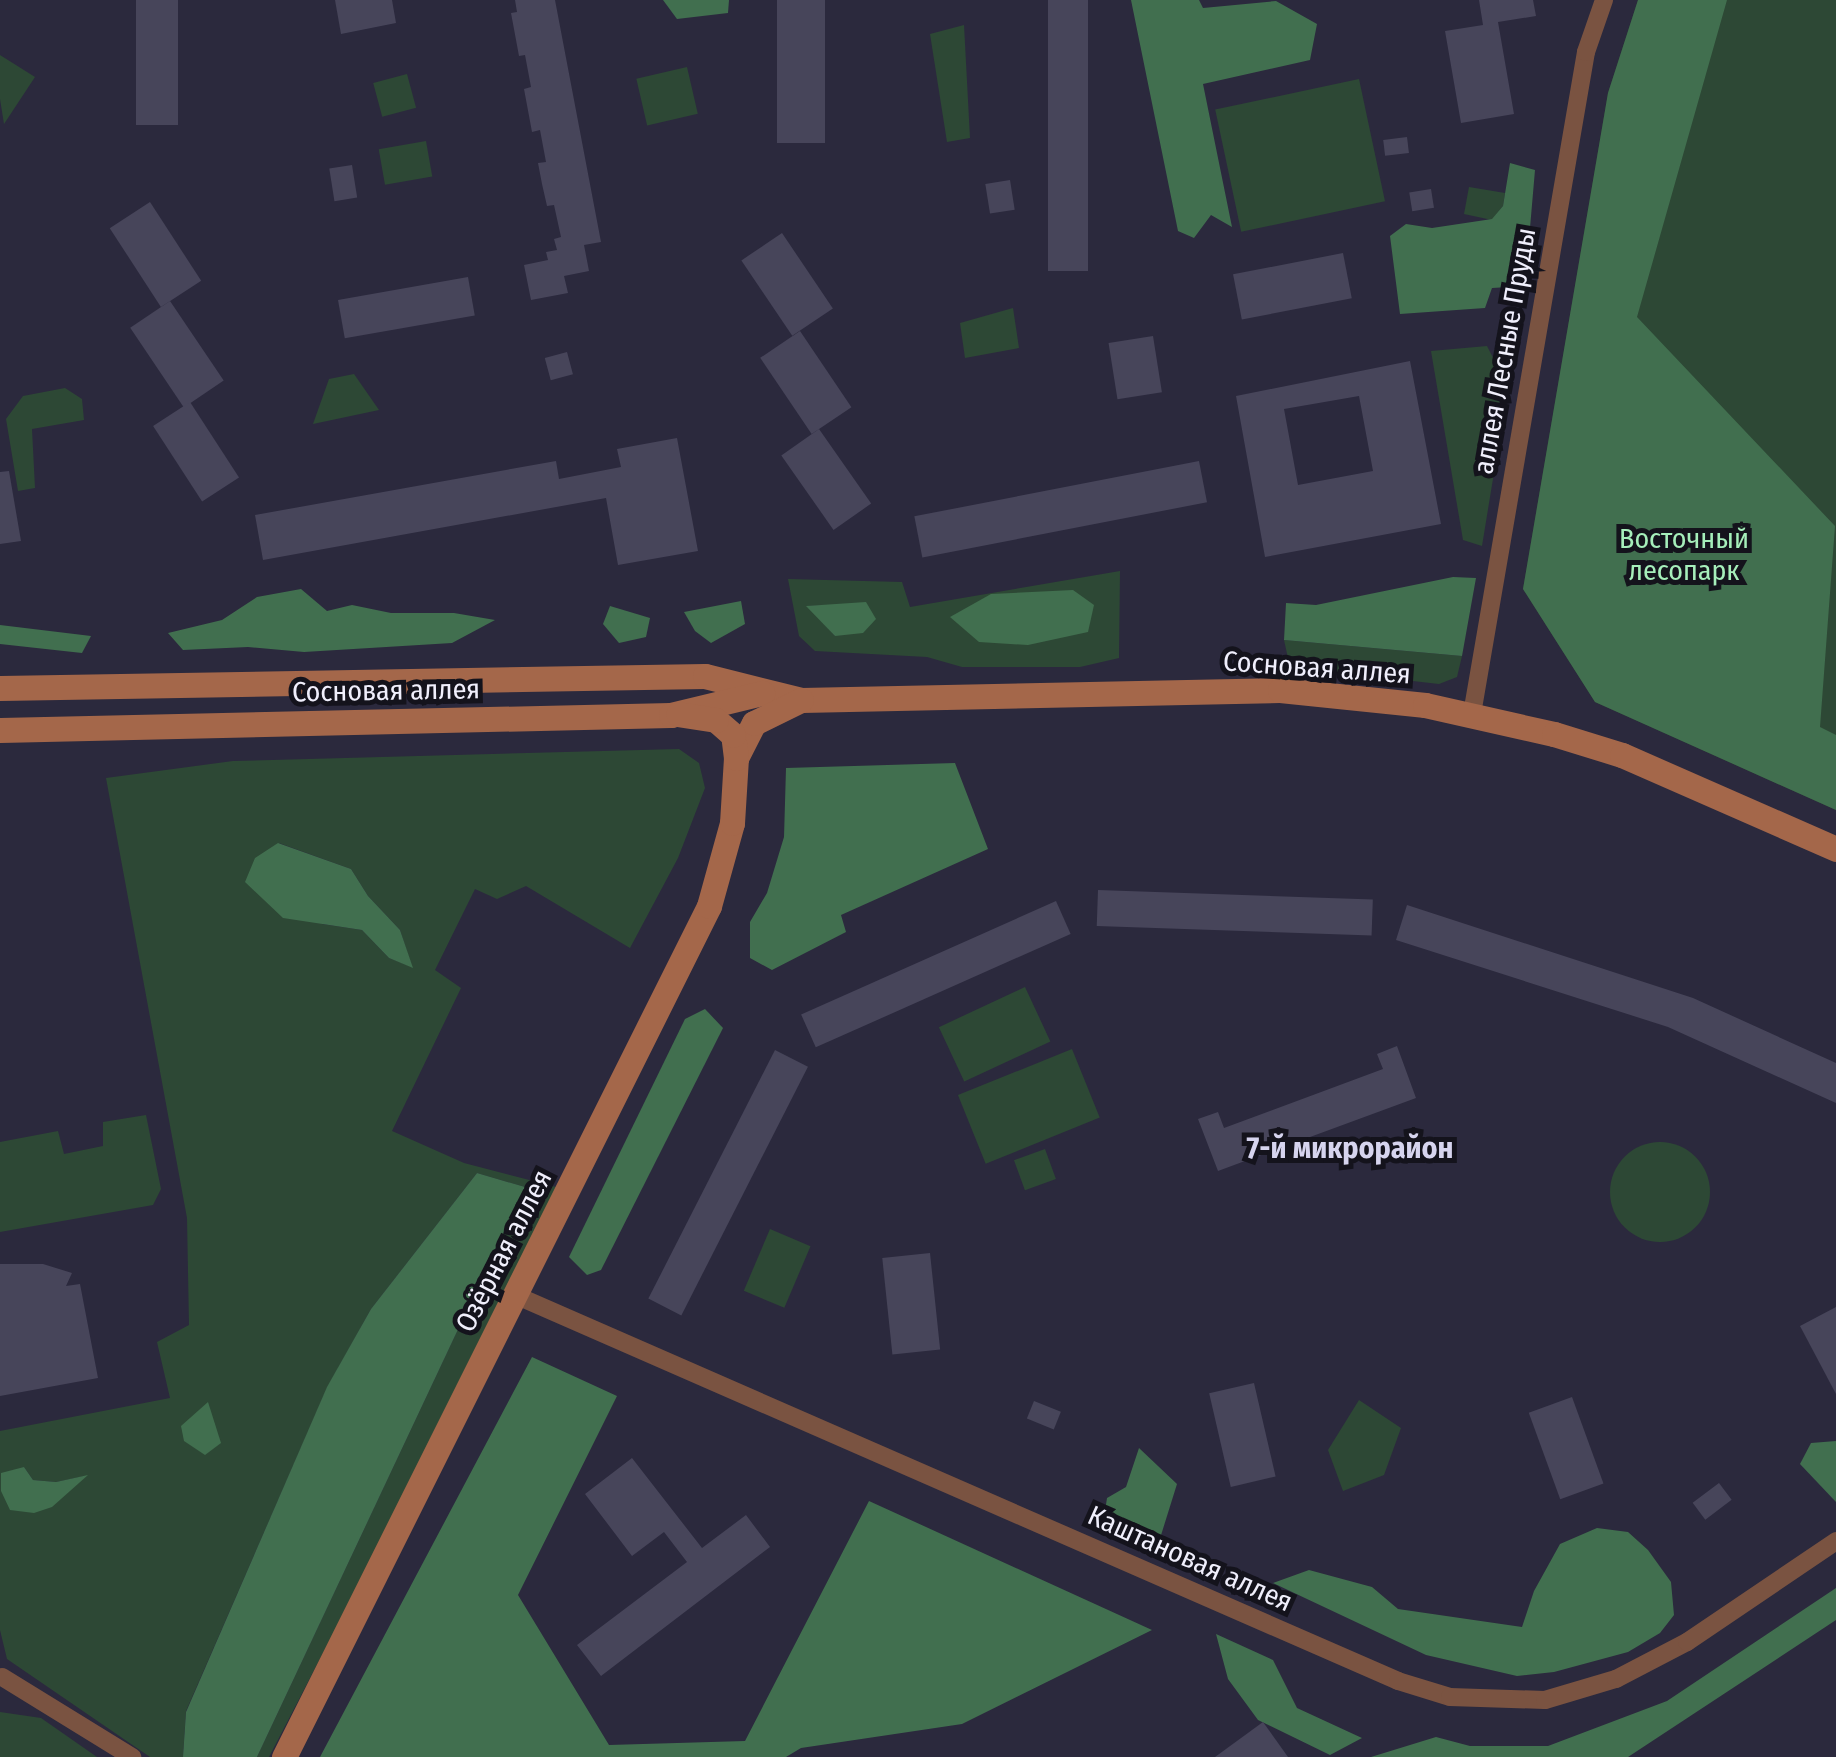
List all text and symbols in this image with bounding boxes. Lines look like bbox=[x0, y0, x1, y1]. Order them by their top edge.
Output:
street label: аллея Лесные Пруды bbox=[1467, 225, 1543, 477]
park label: Восточный лесопарк bbox=[1619, 522, 1749, 588]
street label: Сосновая аллея bbox=[1222, 645, 1412, 691]
street label: Сосновая аллея bbox=[292, 673, 480, 709]
district label: 7-й микрорайон bbox=[1246, 1130, 1454, 1166]
street label: Озёрная аллея bbox=[449, 1164, 559, 1338]
street label: Каштановая аллея bbox=[1083, 1499, 1297, 1619]

